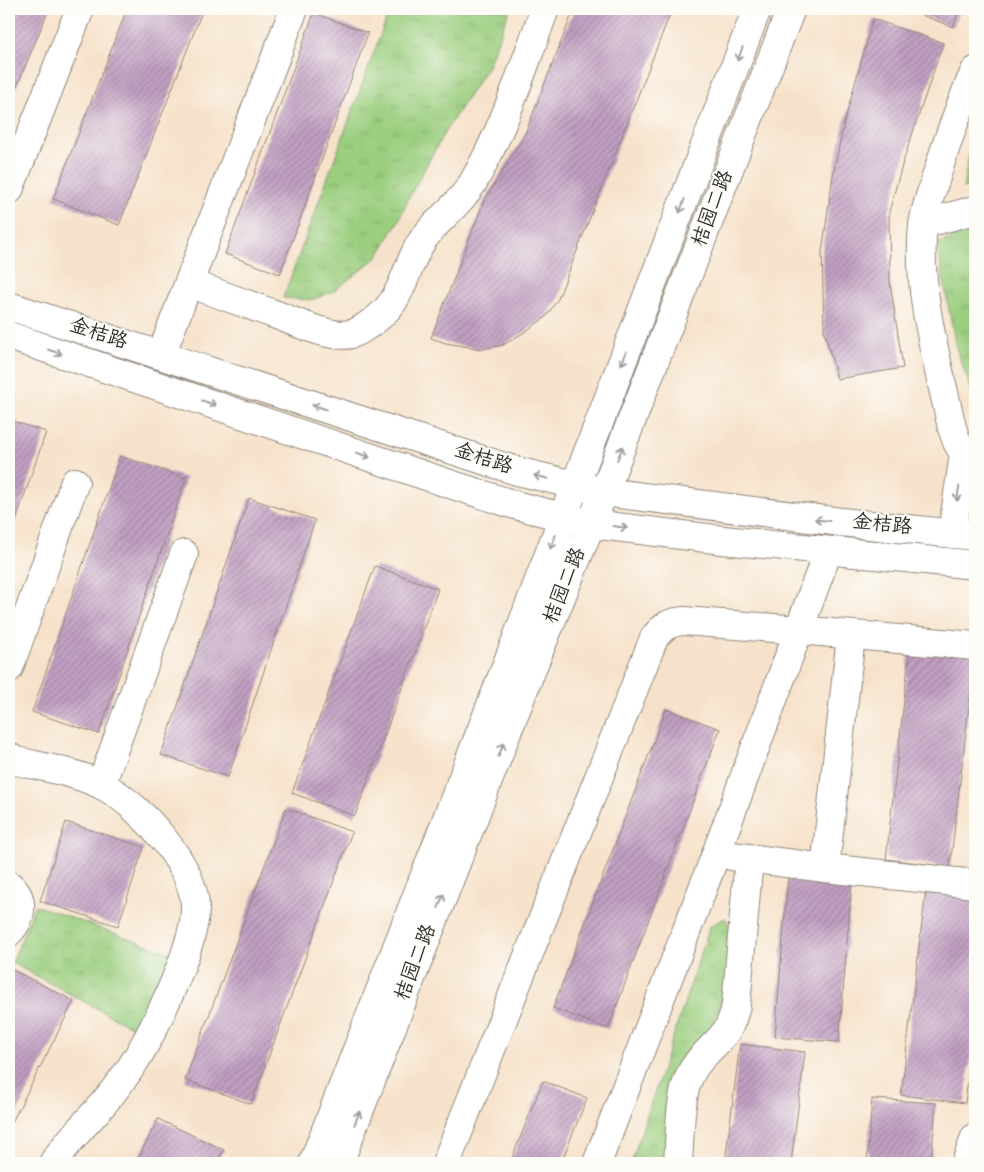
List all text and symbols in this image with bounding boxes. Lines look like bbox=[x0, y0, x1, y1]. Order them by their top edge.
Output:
one-way arrow bbox=[735, 46, 744, 61]
street label: 桔园二路 bbox=[687, 166, 742, 251]
one-way arrow bbox=[677, 198, 686, 213]
street label: 金桔路 bbox=[65, 312, 132, 358]
one-way arrow bbox=[47, 347, 63, 357]
one-way arrow bbox=[619, 350, 628, 365]
one-way arrow bbox=[201, 399, 216, 408]
one-way arrow bbox=[312, 401, 328, 411]
street label: 金桔路 bbox=[450, 437, 517, 483]
one-way arrow bbox=[615, 446, 625, 461]
one-way arrow bbox=[355, 451, 370, 460]
one-way arrow bbox=[533, 472, 549, 481]
one-way arrow bbox=[953, 485, 963, 501]
street label: 金桔路 bbox=[851, 509, 914, 543]
one-way arrow bbox=[815, 514, 831, 524]
one-way arrow bbox=[612, 523, 628, 533]
one-way arrow bbox=[548, 535, 557, 550]
street label: 桔园二路 bbox=[538, 543, 594, 628]
one-way arrow bbox=[496, 743, 506, 758]
one-way arrow bbox=[437, 894, 447, 909]
street label: 桔园二路 bbox=[390, 920, 445, 1005]
one-way arrow bbox=[353, 1111, 362, 1126]

